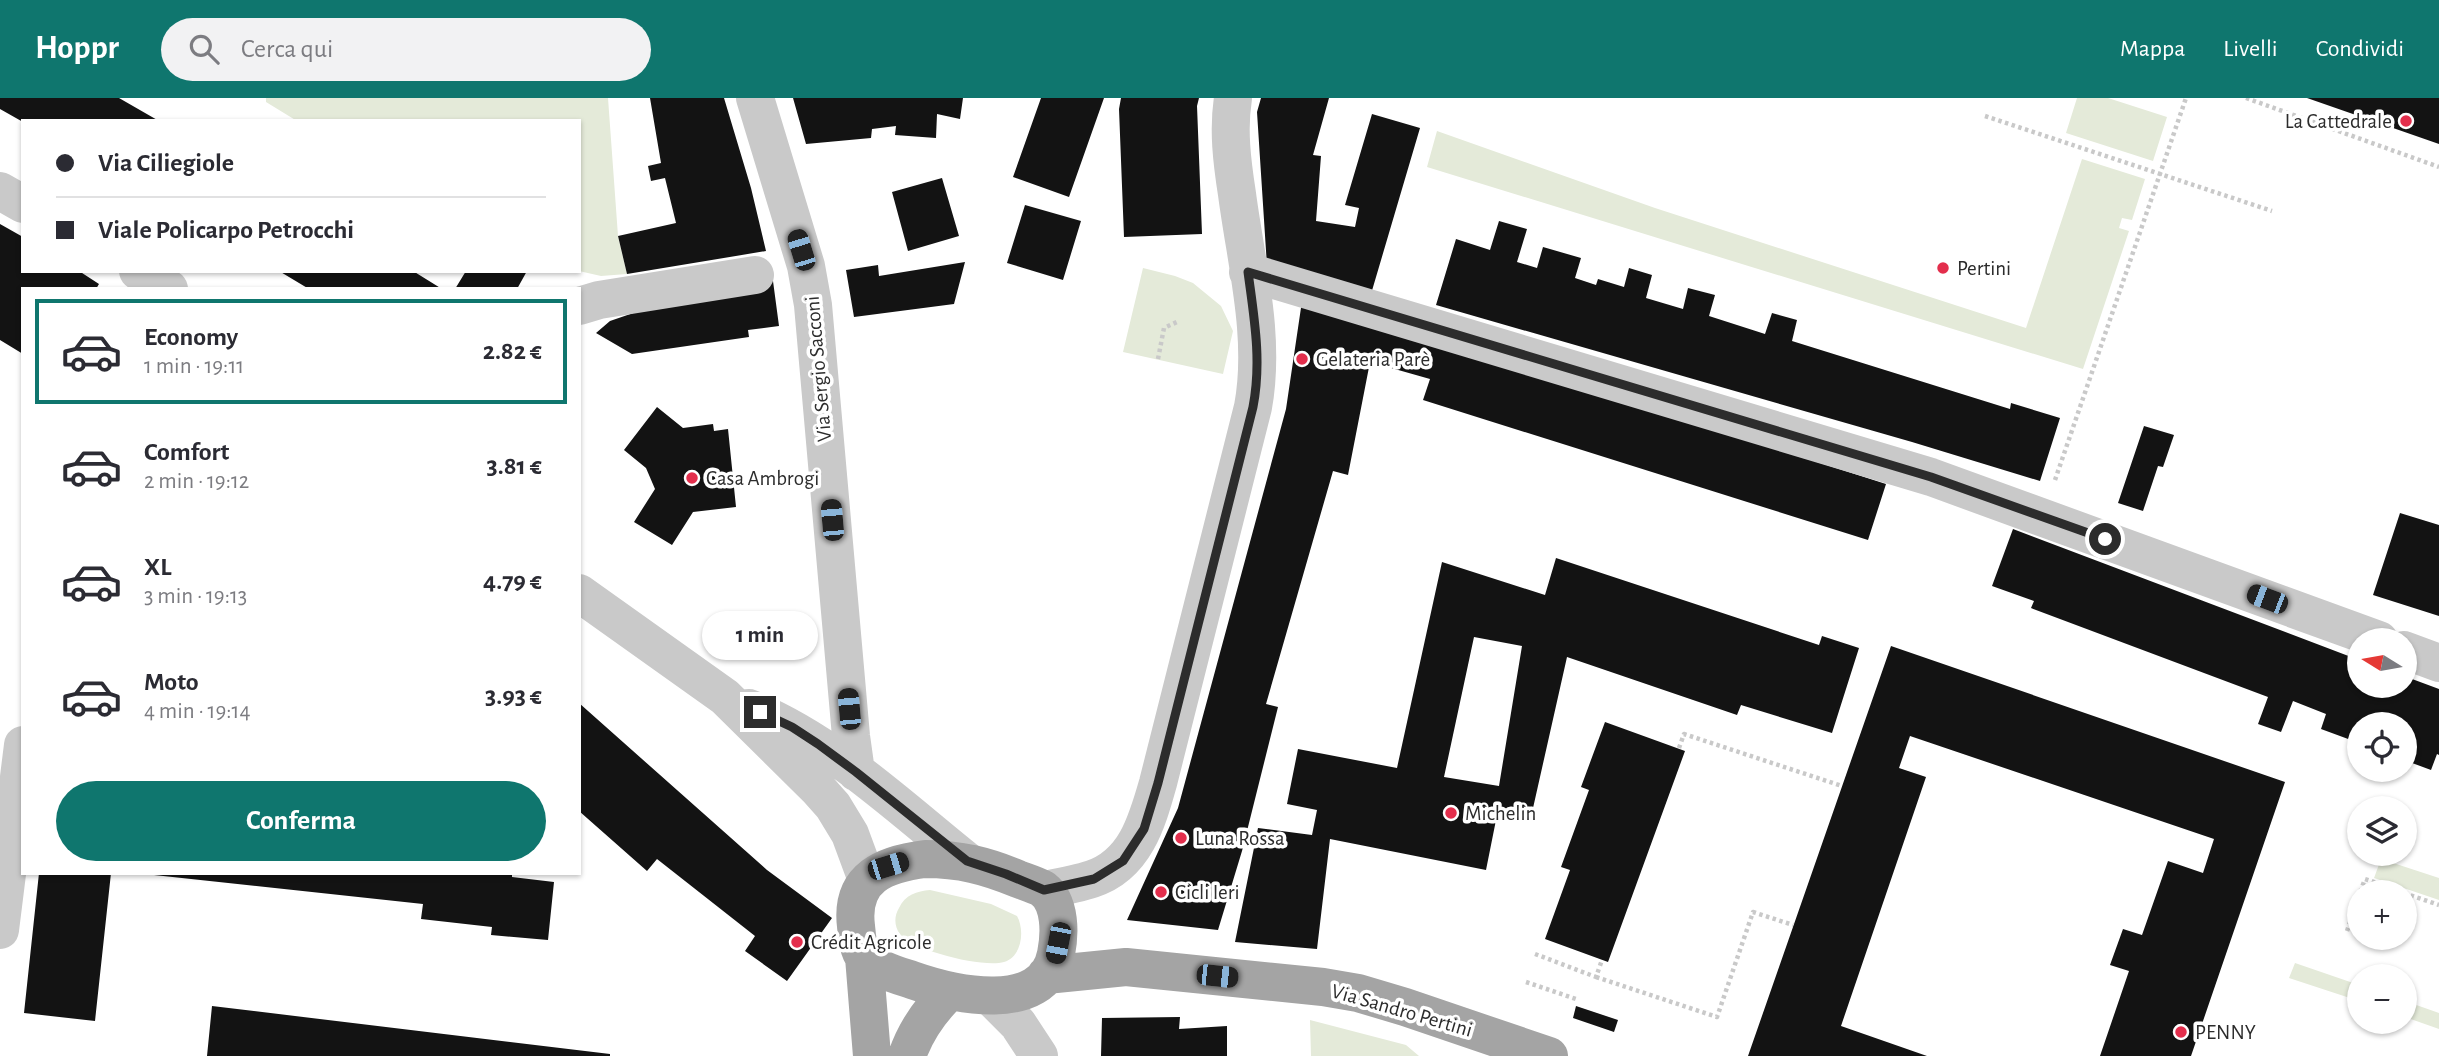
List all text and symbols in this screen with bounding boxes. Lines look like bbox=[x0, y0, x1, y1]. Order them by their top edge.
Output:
search box bbox=[161, 18, 651, 81]
icon: search bbox=[185, 30, 223, 68]
text: Hoppr bbox=[35, 32, 119, 65]
text: Cerca qui bbox=[241, 36, 333, 62]
text: Mappa bbox=[2120, 37, 2185, 61]
text: Livelli bbox=[2223, 37, 2278, 61]
text: Condividi bbox=[2316, 37, 2404, 61]
place label: La Cattedrale bbox=[2285, 111, 2392, 132]
marker: La Cattedrale bbox=[2398, 113, 2414, 129]
text: Via Ciliegiole bbox=[98, 150, 234, 176]
text: Viale Policarpo Petrocchi bbox=[98, 217, 354, 243]
car bbox=[785, 227, 818, 273]
place label: Pertini bbox=[1957, 258, 2011, 279]
marker: Pertini bbox=[1935, 260, 1951, 276]
street label: Via Sergio Sacconi bbox=[802, 295, 835, 443]
icon: car bbox=[60, 320, 123, 383]
text: Economy bbox=[144, 324, 238, 350]
text: 2.82 € bbox=[483, 338, 542, 364]
place label: Gelateria Parè bbox=[1316, 349, 1430, 370]
marker: Gelateria Parè bbox=[1294, 351, 1310, 367]
text: 1 min · 19:11 bbox=[144, 355, 244, 378]
icon: car bbox=[60, 435, 123, 498]
text: Comfort bbox=[144, 439, 229, 465]
text: 3.81 € bbox=[487, 453, 542, 479]
place label: Casa Ambrogi bbox=[706, 468, 819, 489]
text: 2 min · 19:12 bbox=[144, 470, 249, 493]
marker: Casa Ambrogi bbox=[684, 470, 700, 486]
car bbox=[820, 498, 845, 542]
route start bbox=[2089, 523, 2121, 555]
icon: car bbox=[60, 550, 123, 613]
text: XL bbox=[144, 554, 171, 580]
text: 4.79 € bbox=[483, 568, 542, 594]
car bbox=[2244, 582, 2291, 616]
text: 3 min · 19:13 bbox=[144, 585, 247, 608]
callout: 1 min bbox=[702, 610, 818, 660]
text: 1 min bbox=[736, 624, 784, 647]
north arrow bbox=[2347, 628, 2417, 698]
map controls bbox=[2347, 628, 2417, 1034]
icon: car bbox=[60, 665, 123, 728]
text: Moto bbox=[144, 669, 199, 695]
text: 3.93 € bbox=[485, 683, 542, 709]
car bbox=[837, 687, 862, 731]
route end bbox=[744, 696, 776, 728]
text: 4 min · 19:14 bbox=[144, 700, 251, 723]
button: locate bbox=[2347, 712, 2417, 782]
button: Conferma bbox=[56, 781, 546, 861]
button: layers bbox=[2347, 796, 2417, 866]
place label: Michelin bbox=[1465, 803, 1536, 824]
marker: Michelin bbox=[1443, 805, 1459, 821]
place label: Luna Rossa bbox=[1195, 828, 1285, 849]
marker: Luna Rossa bbox=[1173, 830, 1189, 846]
car bbox=[865, 850, 912, 882]
button: + bbox=[2347, 880, 2417, 950]
place label: Cicli Ieri bbox=[1175, 882, 1240, 903]
marker: Cicli Ieri bbox=[1153, 884, 1169, 900]
car bbox=[1044, 920, 1073, 966]
place label: Crédit Agricole bbox=[811, 932, 932, 953]
marker: Crédit Agricole bbox=[789, 934, 805, 950]
car bbox=[1196, 963, 1239, 989]
button: − bbox=[2347, 964, 2417, 1034]
street label: Via Sandro Pertini bbox=[1329, 980, 1475, 1041]
place label: PENNY bbox=[2195, 1022, 2256, 1043]
marker: PENNY bbox=[2173, 1024, 2189, 1040]

